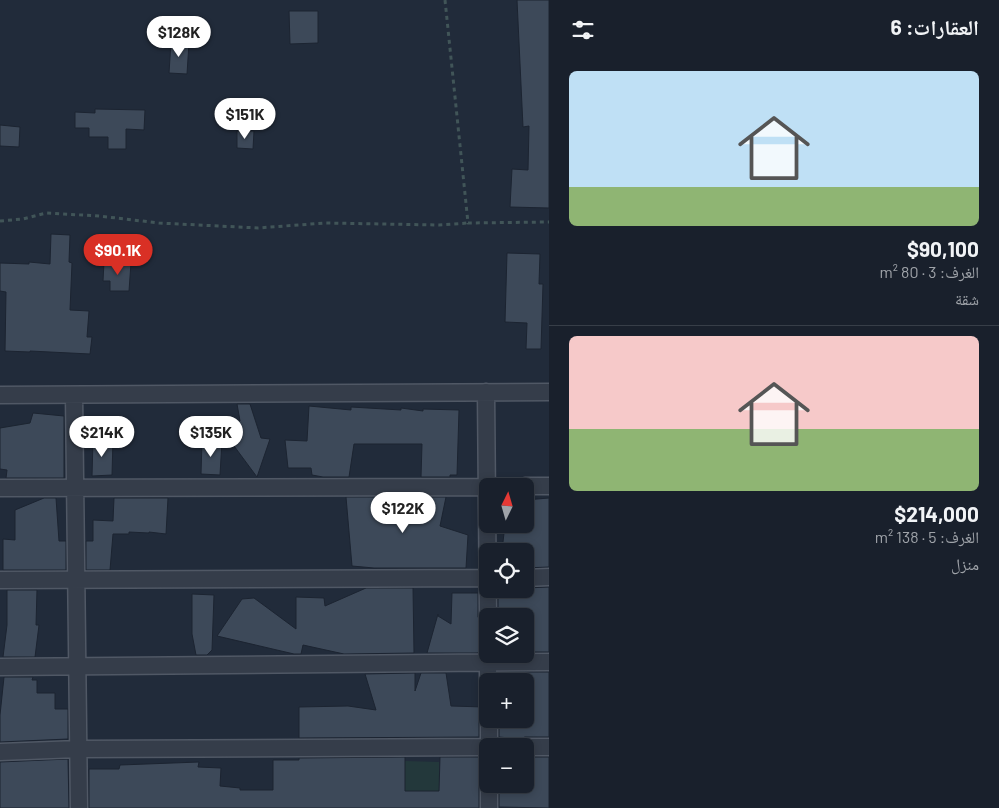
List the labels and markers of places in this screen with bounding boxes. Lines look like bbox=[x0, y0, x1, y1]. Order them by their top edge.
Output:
pin: $128K bbox=[144, 15, 214, 58]
pin: $151K bbox=[210, 98, 280, 140]
pin: $90.1K bbox=[77, 234, 159, 276]
pin: $214K bbox=[67, 416, 137, 458]
pin: $135K bbox=[176, 416, 246, 458]
pin: $122K bbox=[368, 492, 438, 534]

